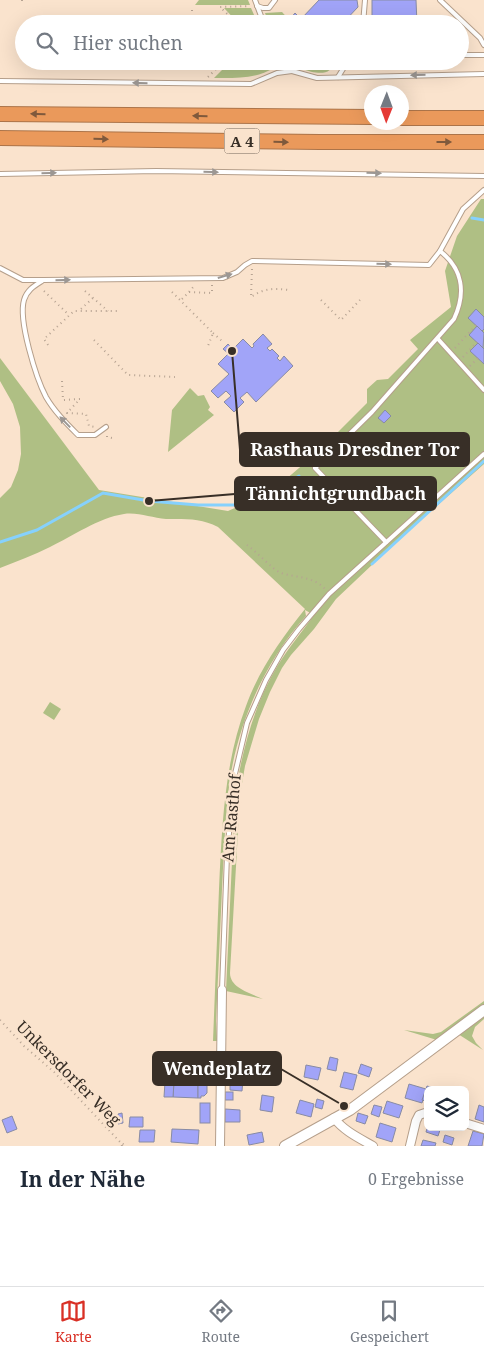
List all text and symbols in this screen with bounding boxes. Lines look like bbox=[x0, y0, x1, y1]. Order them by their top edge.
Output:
search box bbox=[15, 15, 469, 70]
icon: search bbox=[33, 29, 61, 57]
text: Hier suchen bbox=[73, 30, 183, 56]
one-way arrow bbox=[410, 72, 426, 80]
one-way arrow bbox=[132, 79, 148, 87]
north arrow bbox=[364, 85, 409, 130]
one-way arrow bbox=[30, 110, 46, 118]
one-way arrow bbox=[192, 112, 208, 120]
road number: A 4 bbox=[224, 128, 260, 154]
one-way arrow bbox=[93, 135, 109, 143]
one-way arrow bbox=[273, 138, 289, 146]
one-way arrow bbox=[436, 138, 452, 146]
one-way arrow bbox=[203, 168, 219, 176]
one-way arrow bbox=[41, 169, 57, 177]
one-way arrow bbox=[366, 169, 382, 177]
one-way arrow bbox=[376, 260, 392, 268]
one-way arrow bbox=[218, 271, 233, 279]
one-way arrow bbox=[55, 276, 71, 284]
one-way arrow bbox=[59, 416, 71, 428]
callout: Rasthaus Dresdner Tor bbox=[240, 433, 469, 466]
text: Rasthaus Dresdner Tor bbox=[250, 437, 460, 461]
callout: Tännichtgrundbach bbox=[235, 477, 436, 510]
text: Tännichtgrundbach bbox=[246, 481, 426, 505]
street label: Am Rasthof bbox=[216, 771, 246, 863]
street label: Unkersdorfer Weg bbox=[12, 1016, 127, 1131]
callout: Wendeplatz bbox=[153, 1052, 281, 1085]
text: Wendeplatz bbox=[163, 1056, 271, 1080]
map controls bbox=[424, 1086, 469, 1131]
button: layers bbox=[424, 1086, 469, 1131]
text: In der Nähe bbox=[20, 1165, 145, 1193]
text: 0 Ergebnisse bbox=[368, 1168, 464, 1190]
tab: Karte bbox=[55, 1297, 92, 1346]
tab: Route bbox=[201, 1297, 240, 1346]
tab: Gespeichert bbox=[350, 1297, 429, 1346]

